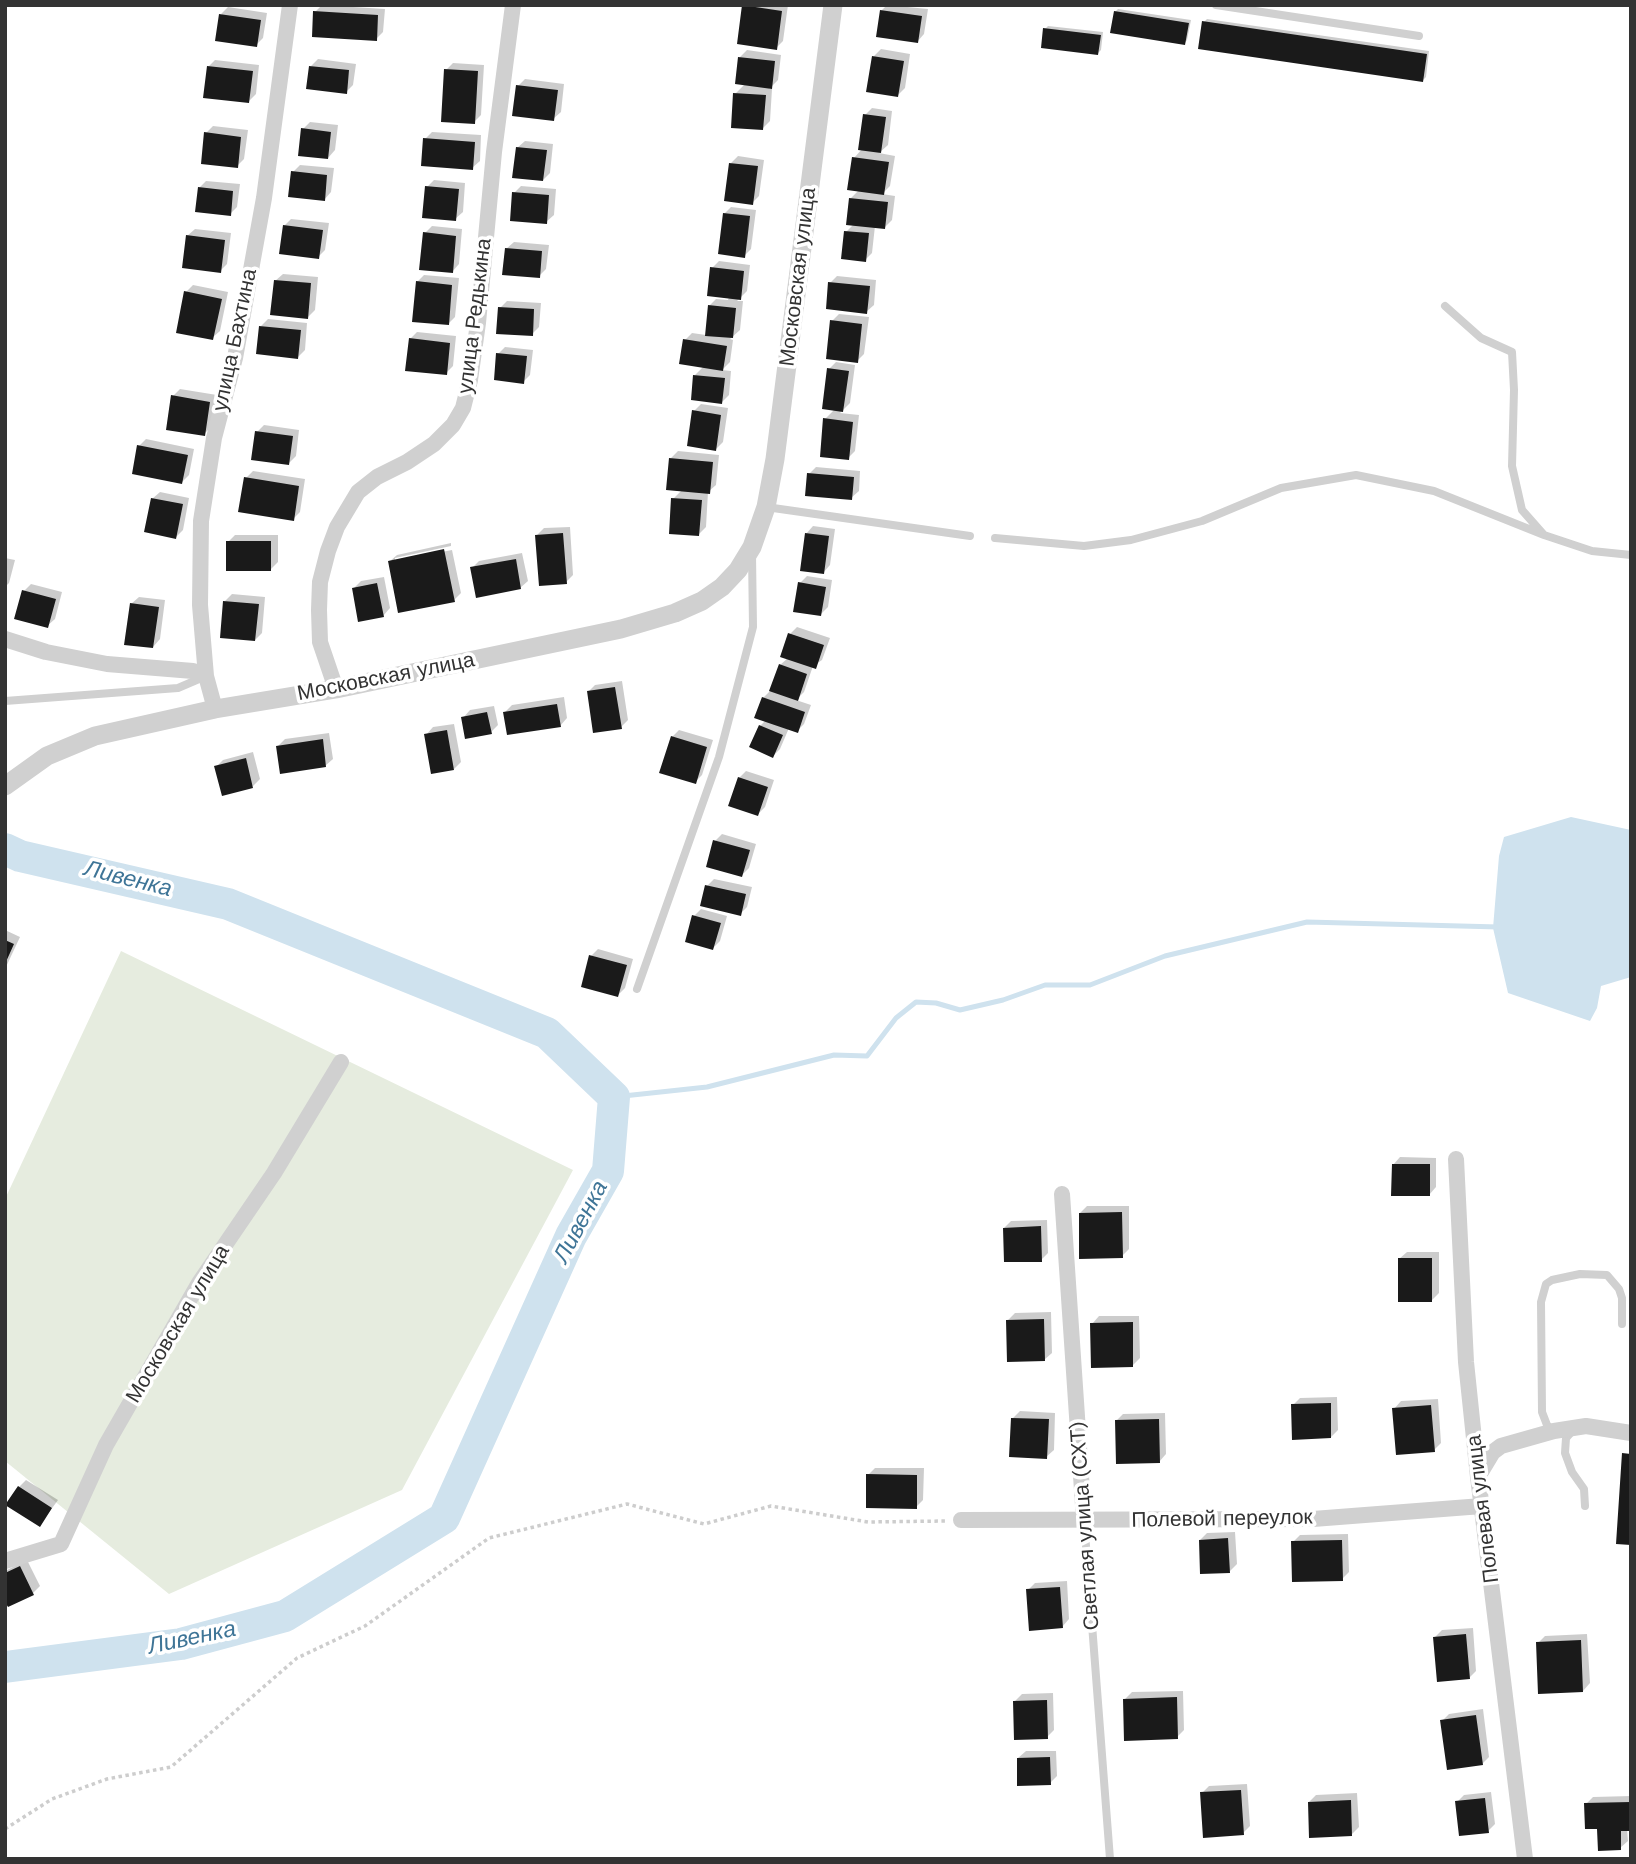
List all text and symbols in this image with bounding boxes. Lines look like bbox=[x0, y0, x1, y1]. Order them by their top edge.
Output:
street label: Московская улица bbox=[775, 186, 821, 368]
street label: улица Редькина bbox=[453, 237, 497, 395]
street label: улица Бахтина bbox=[208, 266, 262, 414]
street label: Московская улица bbox=[295, 647, 477, 707]
water label: Ливенка bbox=[81, 855, 175, 903]
water label: Ливенка bbox=[548, 1176, 614, 1268]
street label: Московская улица bbox=[121, 1240, 235, 1408]
street label: Светлая улица (СХТ) bbox=[1065, 1421, 1105, 1631]
street label: Полевая улица bbox=[1461, 1433, 1505, 1585]
street label: Полевой переулок bbox=[1131, 1505, 1313, 1533]
water label: Ливенка bbox=[146, 1615, 238, 1661]

